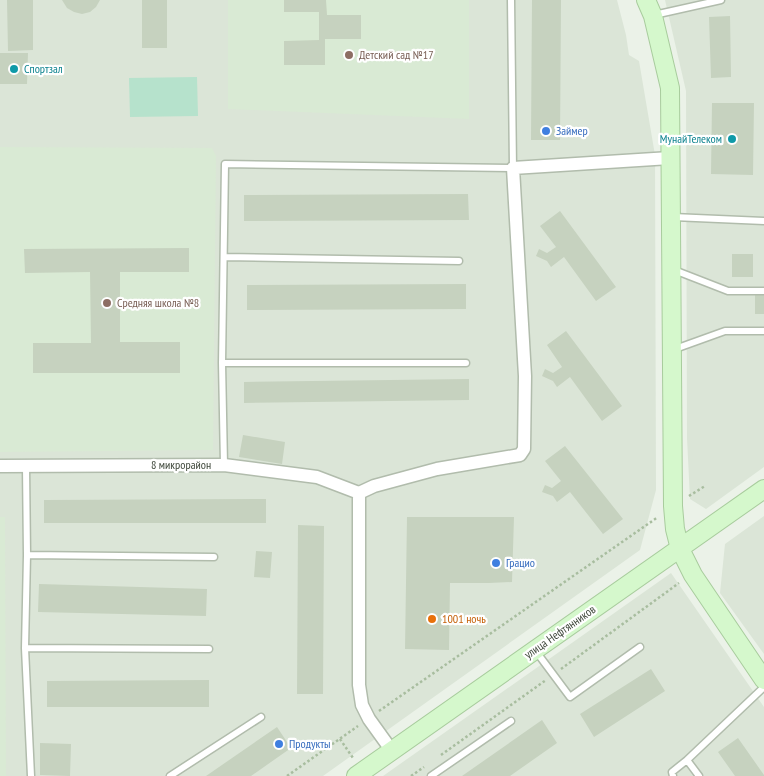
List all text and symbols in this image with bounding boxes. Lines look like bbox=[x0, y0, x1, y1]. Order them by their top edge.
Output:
place label: Детский сад №17 bbox=[359, 47, 434, 62]
marker: Детский сад №17 bbox=[343, 49, 355, 61]
place label: Спортзал bbox=[24, 61, 63, 76]
marker: Спортзал bbox=[8, 63, 20, 75]
place label: Займер bbox=[556, 123, 588, 138]
marker: Займер bbox=[540, 125, 552, 137]
place label: МунайТелеком bbox=[660, 131, 722, 146]
marker: МунайТелеком bbox=[726, 133, 738, 145]
place label: Средняя школа №8 bbox=[117, 295, 199, 310]
marker: Средняя школа №8 bbox=[101, 297, 113, 309]
street label: 8 микрорайон bbox=[151, 457, 211, 472]
place label: Грацио bbox=[506, 555, 535, 570]
marker: Грацио bbox=[490, 557, 502, 569]
street label: улица Нефтянников bbox=[521, 601, 598, 662]
place label: 1001 ночь bbox=[442, 611, 486, 626]
marker: 1001 ночь bbox=[426, 613, 438, 625]
place label: Продукты bbox=[289, 736, 330, 751]
marker: Продукты bbox=[273, 738, 285, 750]

